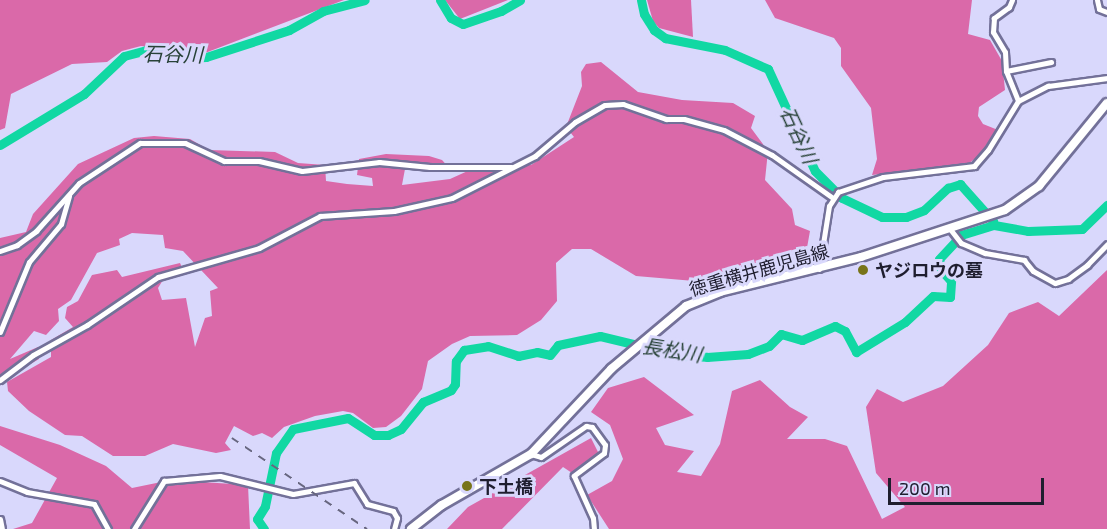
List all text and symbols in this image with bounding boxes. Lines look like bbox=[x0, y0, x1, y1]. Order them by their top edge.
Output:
water label: 石谷川 bbox=[143, 41, 203, 67]
water label: 石谷川 bbox=[775, 103, 823, 167]
street label: 徳重横井鹿児島線 bbox=[687, 240, 831, 300]
place label: ヤジロウの墓 bbox=[875, 259, 983, 281]
marker: ヤジロウの墓 bbox=[856, 263, 870, 277]
water label: 長松川 bbox=[640, 333, 704, 367]
scale bar bbox=[891, 466, 1047, 504]
place label: 下土橋 bbox=[479, 475, 533, 497]
text: 200 m bbox=[899, 477, 951, 499]
marker: 下土橋 bbox=[460, 479, 474, 493]

